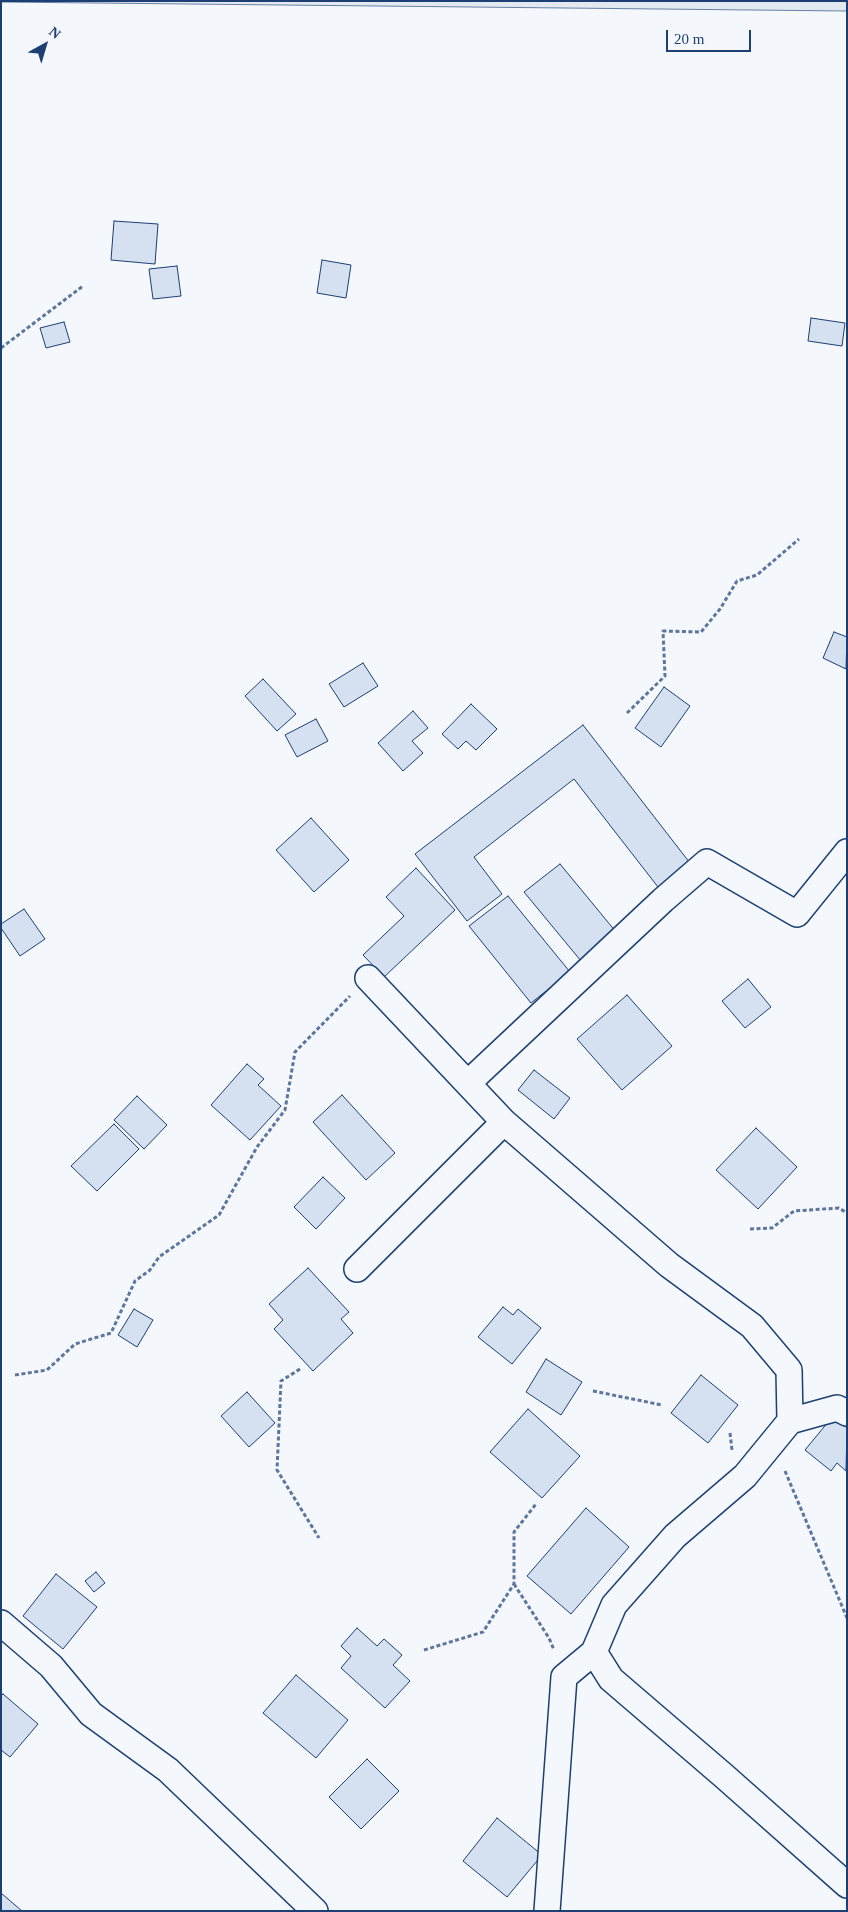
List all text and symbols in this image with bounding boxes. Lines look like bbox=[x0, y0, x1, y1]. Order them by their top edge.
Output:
north arrow bbox=[20, 20, 70, 70]
scale bar bbox=[668, 20, 753, 52]
text: N bbox=[46, 24, 63, 42]
text: 20 m bbox=[674, 31, 704, 47]

